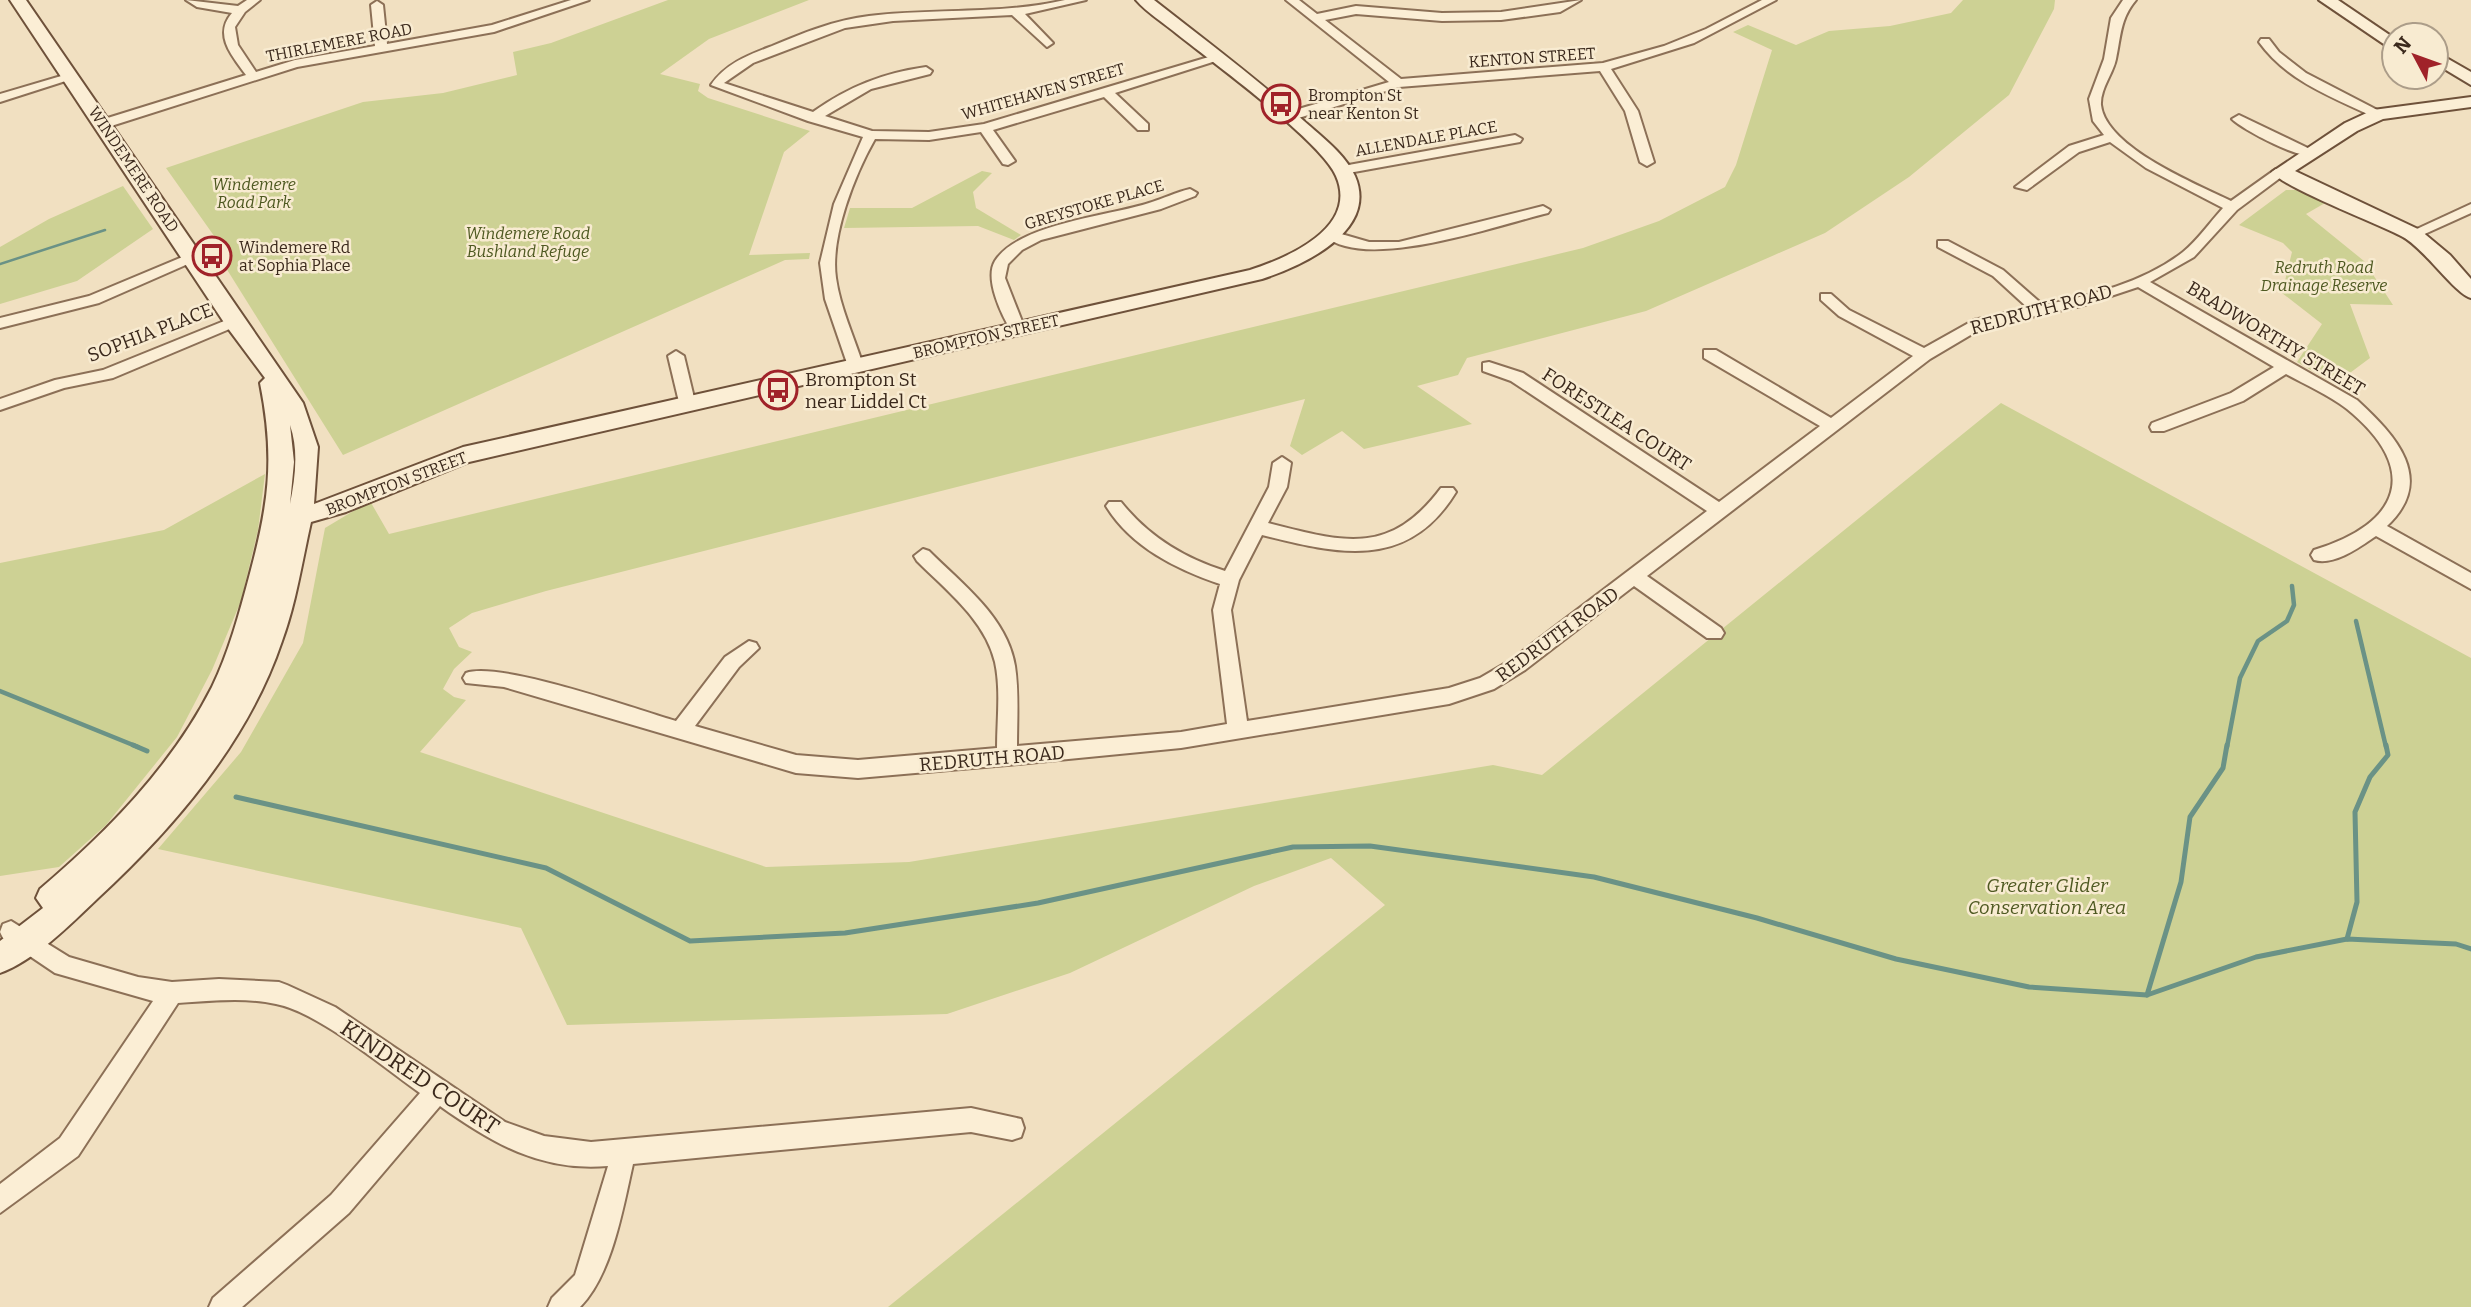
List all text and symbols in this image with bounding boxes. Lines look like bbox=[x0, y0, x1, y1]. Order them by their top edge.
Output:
street label: THIRLEMERE ROAD bbox=[264, 19, 414, 66]
north arrow bbox=[2380, 21, 2450, 91]
text: N bbox=[2389, 32, 2416, 58]
street label: KENTON STREET bbox=[1468, 44, 1596, 71]
street label: WHITEHAVEN STREET bbox=[959, 59, 1127, 124]
bus stop icon: Brompton St near Kenton St bbox=[1260, 83, 1302, 125]
place label: Brompton St near Kenton St bbox=[1308, 86, 1419, 123]
street label: WINDEMERE ROAD bbox=[84, 103, 183, 236]
street label: ALLENDALE PLACE bbox=[1354, 117, 1499, 160]
park label: Windemere Road Park bbox=[212, 175, 296, 212]
street label: GREYSTOKE PLACE bbox=[1022, 175, 1166, 233]
park label: Windemere Road Bushland Refuge bbox=[466, 224, 590, 261]
bus stop icon: Windemere Rd at Sophia Place bbox=[191, 235, 233, 277]
place label: Windemere Rd at Sophia Place bbox=[239, 238, 351, 275]
park label: Redruth Road Drainage Reserve bbox=[2261, 258, 2387, 295]
street label: BRADWORTHY STREET bbox=[2183, 276, 2369, 401]
street label: REDRUTH ROAD bbox=[1968, 279, 2115, 340]
street label: SOPHIA PLACE bbox=[84, 298, 216, 367]
street label: BROMPTON STREET bbox=[911, 310, 1061, 363]
street label: FORESTLEA COURT bbox=[1538, 363, 1695, 476]
place label: Brompton St near Liddel Ct bbox=[805, 368, 927, 413]
bus stop icon: Brompton St near Liddel Ct bbox=[757, 369, 799, 411]
street label: BROMPTON STREET bbox=[323, 448, 469, 519]
street label: REDRUTH ROAD bbox=[1491, 582, 1623, 687]
street label: REDRUTH ROAD bbox=[918, 741, 1066, 776]
park label: Greater Glider Conservation Area bbox=[1968, 874, 2126, 919]
street label: KINDRED COURT bbox=[335, 1014, 505, 1140]

